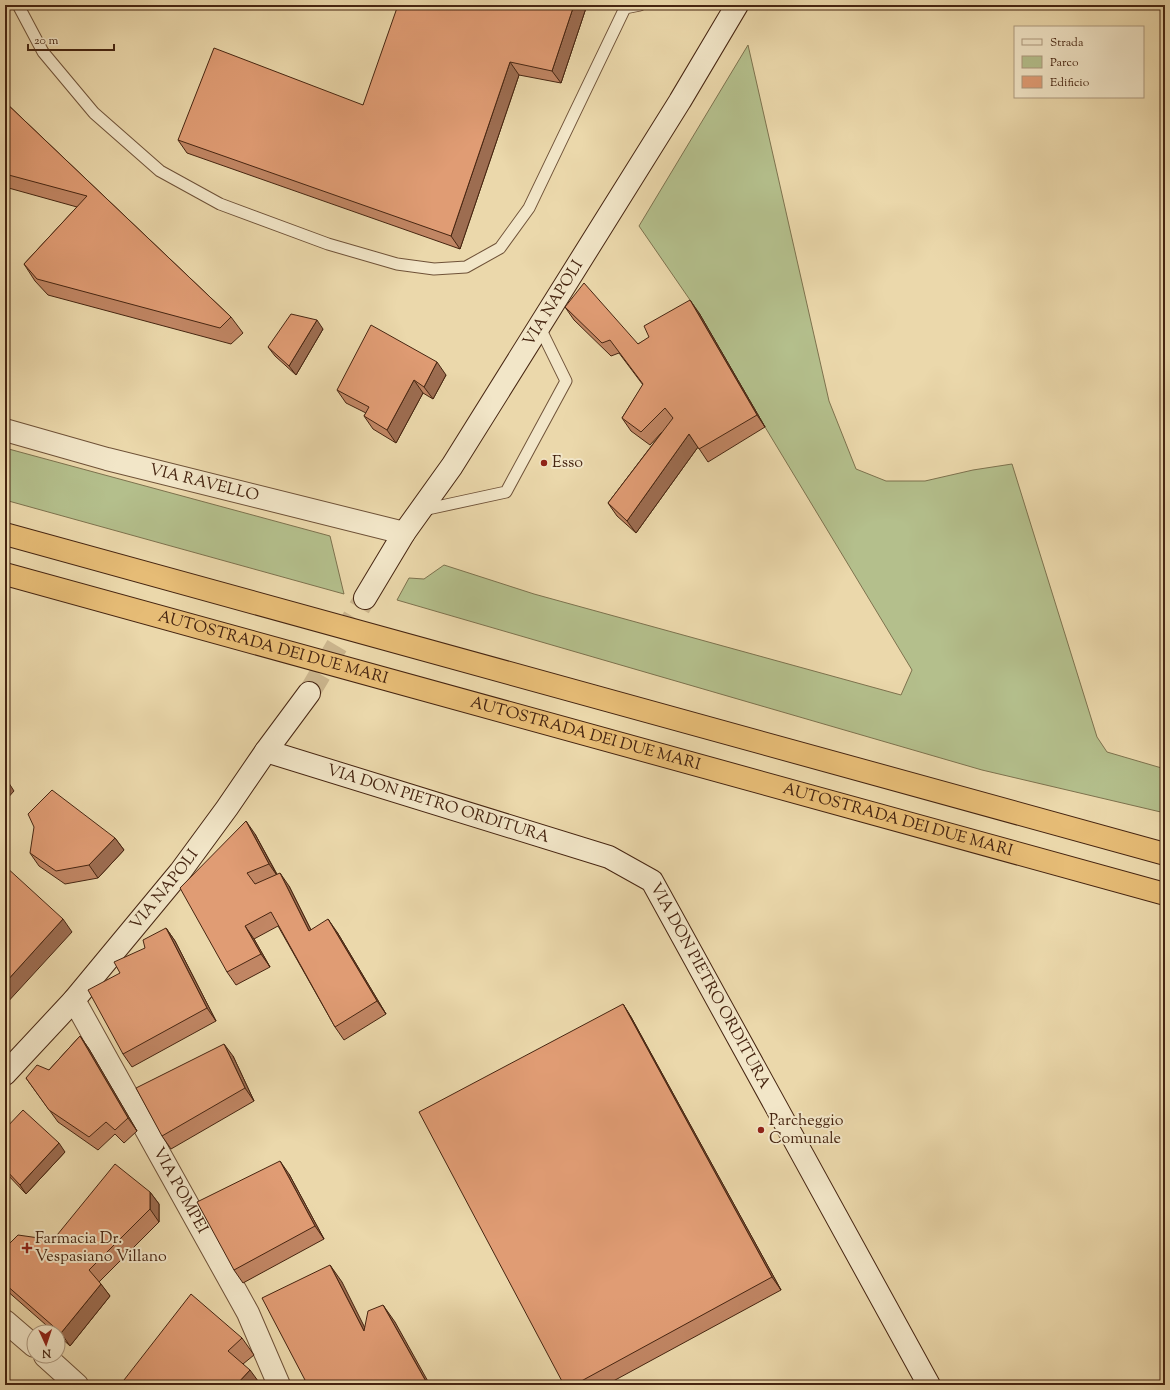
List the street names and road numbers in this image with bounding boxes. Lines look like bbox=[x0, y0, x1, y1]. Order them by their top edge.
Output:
street label: VIA NAPOLI bbox=[518, 256, 589, 351]
street label: VIA RAVELLO bbox=[147, 458, 261, 508]
street label: AUTOSTRADA DEI DUE MARI bbox=[155, 605, 391, 691]
street label: AUTOSTRADA DEI DUE MARI bbox=[468, 691, 703, 777]
street label: VIA DON PIETRO ORDITURA bbox=[324, 759, 552, 849]
street label: AUTOSTRADA DEI DUE MARI bbox=[780, 778, 1015, 863]
street label: VIA NAPOLI bbox=[125, 845, 204, 935]
street label: VIA DON PIETRO ORDITURA bbox=[644, 879, 776, 1093]
street label: VIA POMPEI bbox=[147, 1143, 213, 1238]

